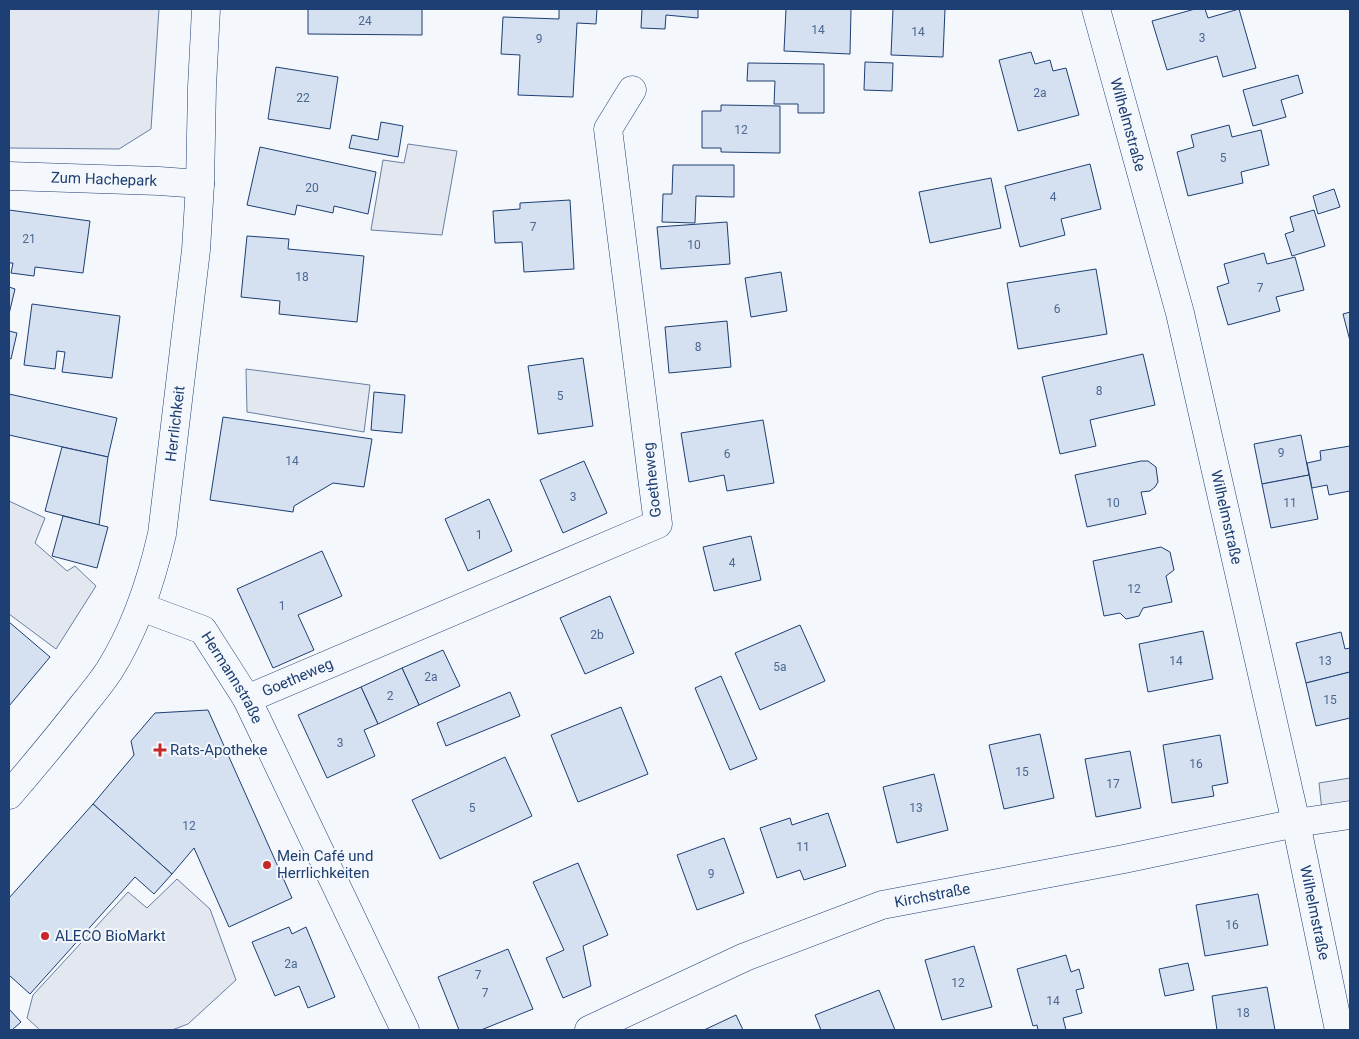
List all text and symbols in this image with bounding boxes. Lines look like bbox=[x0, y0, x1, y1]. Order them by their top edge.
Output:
house number: 24 bbox=[358, 14, 372, 28]
house number: 14 bbox=[811, 23, 825, 37]
house number: 14 bbox=[911, 25, 925, 39]
house number: 3 bbox=[1199, 31, 1205, 45]
house number: 9 bbox=[536, 32, 542, 46]
street label: Wilhelmstraße bbox=[1106, 76, 1149, 173]
house number: 2a bbox=[1033, 86, 1047, 100]
house number: 22 bbox=[296, 91, 310, 105]
house number: 12 bbox=[734, 123, 748, 137]
house number: 5 bbox=[1220, 151, 1227, 165]
street label: Zum Hachepark bbox=[51, 168, 158, 190]
house number: 20 bbox=[305, 181, 319, 195]
house number: 4 bbox=[1050, 190, 1057, 204]
house number: 7 bbox=[530, 220, 537, 234]
house number: 21 bbox=[22, 232, 36, 246]
house number: 10 bbox=[687, 238, 701, 252]
house number: 18 bbox=[295, 270, 309, 284]
house number: 7 bbox=[1257, 281, 1264, 295]
house number: 6 bbox=[1054, 302, 1061, 316]
house number: 8 bbox=[695, 340, 702, 354]
house number: 8 bbox=[1096, 384, 1103, 398]
street label: Herrlichkeit bbox=[162, 385, 189, 463]
house number: 5 bbox=[557, 389, 564, 403]
street label: Goetheweg bbox=[639, 442, 665, 518]
house number: 9 bbox=[1278, 446, 1284, 460]
house number: 6 bbox=[724, 447, 731, 461]
house number: 14 bbox=[285, 454, 299, 468]
street label: Wilhelmstraße bbox=[1207, 468, 1246, 566]
house number: 3 bbox=[570, 490, 576, 504]
house number: 10 bbox=[1106, 496, 1120, 510]
house number: 11 bbox=[1283, 496, 1297, 510]
house number: 1 bbox=[476, 528, 482, 542]
house number: 4 bbox=[729, 556, 736, 570]
house number: 12 bbox=[1127, 582, 1141, 596]
house number: 1 bbox=[279, 599, 285, 613]
street label: Hermannstraße bbox=[197, 628, 266, 727]
house number: 2b bbox=[590, 628, 604, 642]
street label: Goetheweg bbox=[259, 654, 336, 701]
house number: 14 bbox=[1169, 654, 1183, 668]
house number: 13 bbox=[1318, 654, 1332, 668]
house number: 5a bbox=[773, 660, 787, 674]
house number: 2a bbox=[424, 670, 438, 684]
house number: 2 bbox=[387, 689, 394, 703]
house number: 15 bbox=[1323, 693, 1337, 707]
house number: 3 bbox=[337, 736, 343, 750]
place label: Rats-Apotheke bbox=[170, 741, 268, 759]
marker: Rats-Apotheke bbox=[154, 744, 166, 756]
house number: 16 bbox=[1189, 757, 1203, 771]
house number: 15 bbox=[1015, 765, 1029, 779]
house number: 17 bbox=[1106, 777, 1120, 791]
house number: 5 bbox=[469, 801, 476, 815]
house number: 13 bbox=[909, 801, 923, 815]
house number: 12 bbox=[182, 819, 196, 833]
house number: 11 bbox=[796, 840, 810, 854]
place label: Mein Café und Herrlichkeiten bbox=[277, 847, 373, 882]
marker: Mein Café und Herrlichkeiten bbox=[261, 859, 273, 871]
street label: Wilhelmstraße bbox=[1296, 864, 1333, 962]
house number: 9 bbox=[708, 867, 714, 881]
street label: Kirchstraße bbox=[893, 879, 972, 911]
house number: 16 bbox=[1225, 918, 1239, 932]
place label: ALECO BioMarkt bbox=[55, 927, 166, 945]
marker: ALECO BioMarkt bbox=[39, 930, 51, 942]
house number: 2a bbox=[284, 957, 298, 971]
house number: 7 bbox=[475, 968, 482, 982]
house number: 12 bbox=[951, 976, 965, 990]
house number: 7 bbox=[482, 986, 489, 1000]
house number: 14 bbox=[1046, 994, 1060, 1008]
house number: 18 bbox=[1236, 1006, 1250, 1020]

